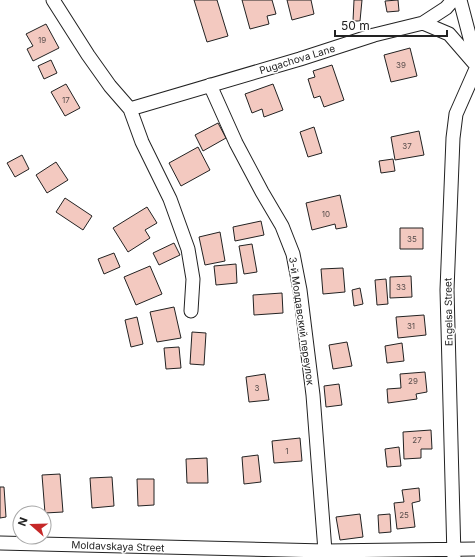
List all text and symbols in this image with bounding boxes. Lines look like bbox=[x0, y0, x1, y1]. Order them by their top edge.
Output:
scale bar bbox=[335, 12, 447, 38]
text: 50 m bbox=[341, 18, 370, 33]
house number: 19 bbox=[38, 35, 46, 45]
street label: Pugachova Lane bbox=[258, 42, 336, 76]
house number: 39 bbox=[396, 60, 406, 70]
house number: 17 bbox=[62, 95, 70, 105]
house number: 37 bbox=[402, 141, 412, 151]
house number: 10 bbox=[322, 209, 330, 219]
house number: 35 bbox=[407, 234, 417, 244]
street label: 3-й Молдавский переулок bbox=[287, 256, 317, 386]
street label: Engelsa Street bbox=[441, 277, 455, 346]
house number: 33 bbox=[396, 282, 406, 292]
house number: 31 bbox=[407, 321, 415, 331]
house number: 29 bbox=[408, 376, 418, 386]
house number: 3 bbox=[255, 383, 260, 393]
house number: 27 bbox=[412, 435, 422, 445]
house number: 1 bbox=[285, 446, 289, 456]
north arrow bbox=[12, 505, 52, 545]
house number: 25 bbox=[399, 510, 409, 520]
text: N bbox=[15, 515, 31, 528]
street label: Moldavskaya Street bbox=[71, 538, 165, 554]

